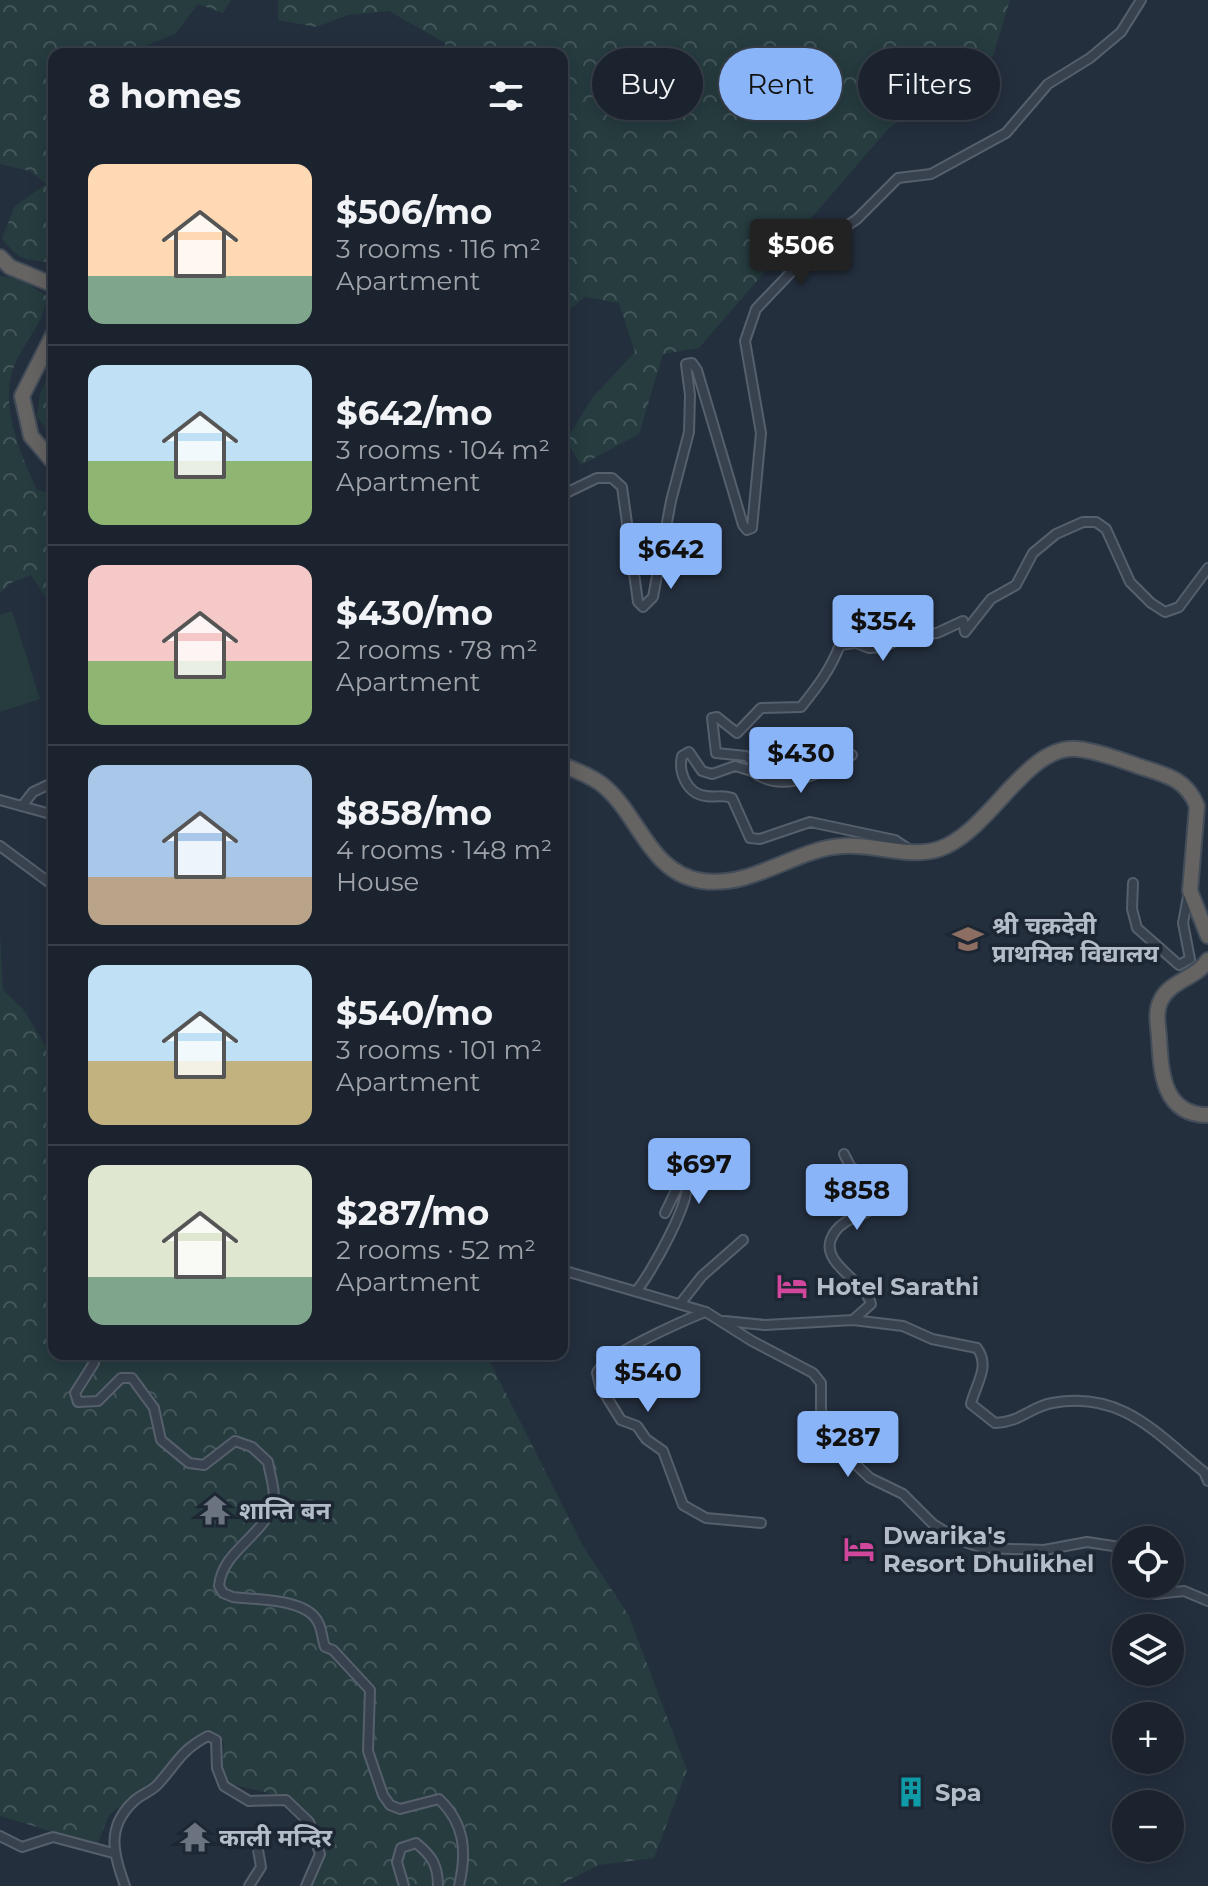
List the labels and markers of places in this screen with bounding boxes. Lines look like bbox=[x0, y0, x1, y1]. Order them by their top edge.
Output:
pin: $506 bbox=[754, 219, 848, 287]
pin: $642 bbox=[624, 523, 718, 591]
pin: $354 bbox=[836, 595, 930, 663]
pin: $430 bbox=[754, 727, 848, 795]
place label: श्री चक्रदेवी प्राथमिक विद्यालय bbox=[992, 911, 1160, 968]
school or university icon: श्री चक्रदेवी प्राथमिक विद्यालय bbox=[951, 922, 985, 956]
pin: $697 bbox=[652, 1138, 746, 1206]
pin: $858 bbox=[810, 1164, 904, 1232]
hotel icon: Hotel Sarathi bbox=[775, 1269, 809, 1303]
place label: Hotel Sarathi bbox=[816, 1272, 979, 1301]
pin: $540 bbox=[601, 1346, 695, 1414]
pin: $287 bbox=[801, 1411, 895, 1479]
temple icon: शान्ति बन bbox=[198, 1493, 232, 1527]
place label: शान्ति बन bbox=[239, 1496, 332, 1525]
place label: Dwarika's Resort Dhulikhel bbox=[883, 1521, 1094, 1578]
hotel icon: Dwarika's Resort Dhulikhel bbox=[842, 1532, 876, 1566]
building icon: Spa bbox=[894, 1775, 928, 1809]
place label: Spa bbox=[935, 1778, 981, 1807]
temple icon: काली मन्दिर bbox=[178, 1820, 212, 1854]
place label: काली मन्दिर bbox=[219, 1823, 333, 1852]

